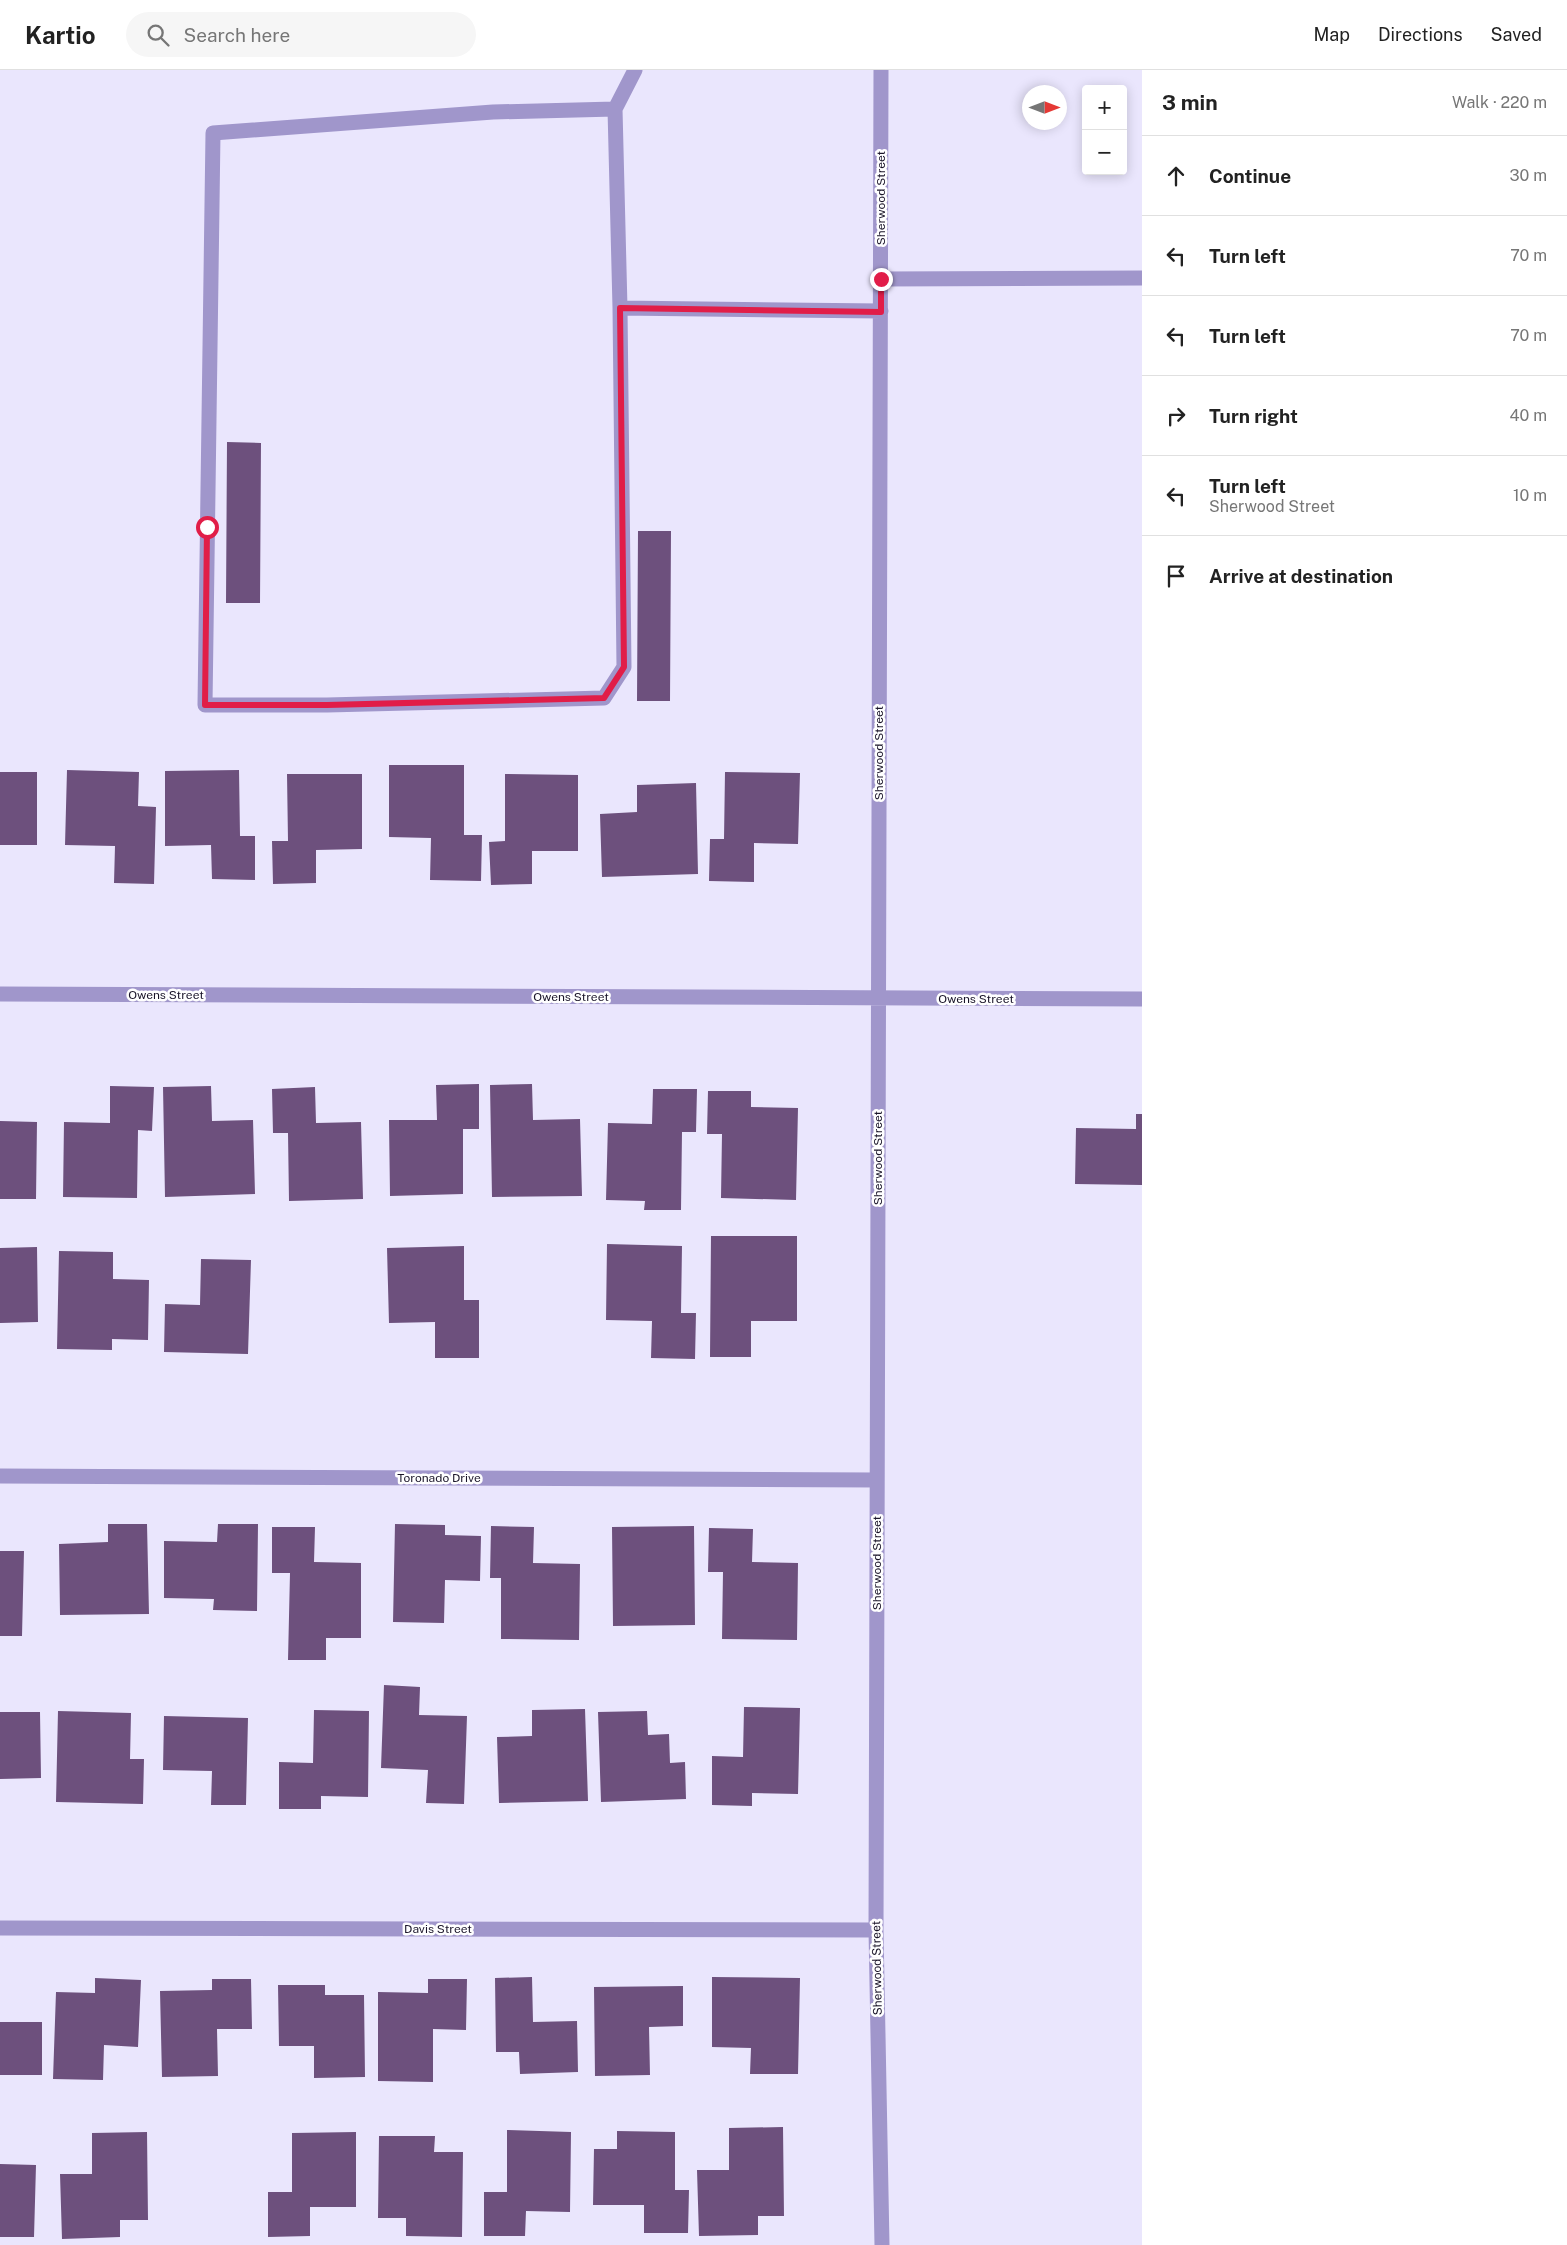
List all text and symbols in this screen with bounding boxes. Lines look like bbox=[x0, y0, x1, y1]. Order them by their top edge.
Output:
search box bbox=[126, 12, 476, 57]
text: Kartio bbox=[25, 21, 96, 49]
icon: search bbox=[144, 21, 172, 49]
text: Search here bbox=[184, 24, 290, 46]
text: Map bbox=[1313, 24, 1350, 45]
text: Directions bbox=[1378, 24, 1463, 45]
text: Saved bbox=[1491, 24, 1542, 45]
north arrow bbox=[1022, 85, 1067, 130]
map controls bbox=[1082, 85, 1127, 175]
button: + bbox=[1082, 85, 1127, 130]
text: 3 min bbox=[1162, 90, 1218, 115]
text: Walk · 220 m bbox=[1452, 93, 1547, 112]
button: − bbox=[1082, 130, 1127, 175]
street label: Sherwood Street bbox=[874, 150, 888, 245]
icon: ahead bbox=[1162, 162, 1190, 190]
text: Continue bbox=[1209, 165, 1291, 187]
text: 30 m bbox=[1510, 166, 1547, 185]
icon: left bbox=[1162, 242, 1190, 270]
text: Turn left bbox=[1209, 245, 1286, 267]
text: 70 m bbox=[1510, 246, 1547, 265]
route end bbox=[870, 268, 893, 291]
icon: left bbox=[1162, 322, 1190, 350]
text: Turn left bbox=[1209, 325, 1286, 347]
text: 70 m bbox=[1510, 326, 1547, 345]
icon: right bbox=[1162, 402, 1190, 430]
text: Turn right bbox=[1209, 405, 1298, 427]
text: 40 m bbox=[1509, 406, 1547, 425]
text: Turn left bbox=[1209, 475, 1286, 497]
icon: left bbox=[1162, 482, 1190, 510]
text: 10 m bbox=[1513, 486, 1547, 505]
text: Sherwood Street bbox=[1209, 497, 1335, 516]
route start bbox=[196, 516, 219, 539]
icon: arrive bbox=[1162, 562, 1190, 590]
text: Arrive at destination bbox=[1209, 565, 1393, 587]
street label: Sherwood Street bbox=[872, 705, 886, 800]
street label: Owens Street bbox=[128, 988, 204, 1002]
street label: Owens Street bbox=[533, 990, 609, 1004]
street label: Owens Street bbox=[938, 992, 1014, 1006]
street label: Sherwood Street bbox=[871, 1110, 885, 1205]
street label: Toronado Drive bbox=[397, 1471, 481, 1485]
street label: Sherwood Street bbox=[870, 1515, 884, 1610]
street label: Sherwood Street bbox=[869, 1920, 885, 2015]
street label: Davis Street bbox=[404, 1922, 472, 1936]

